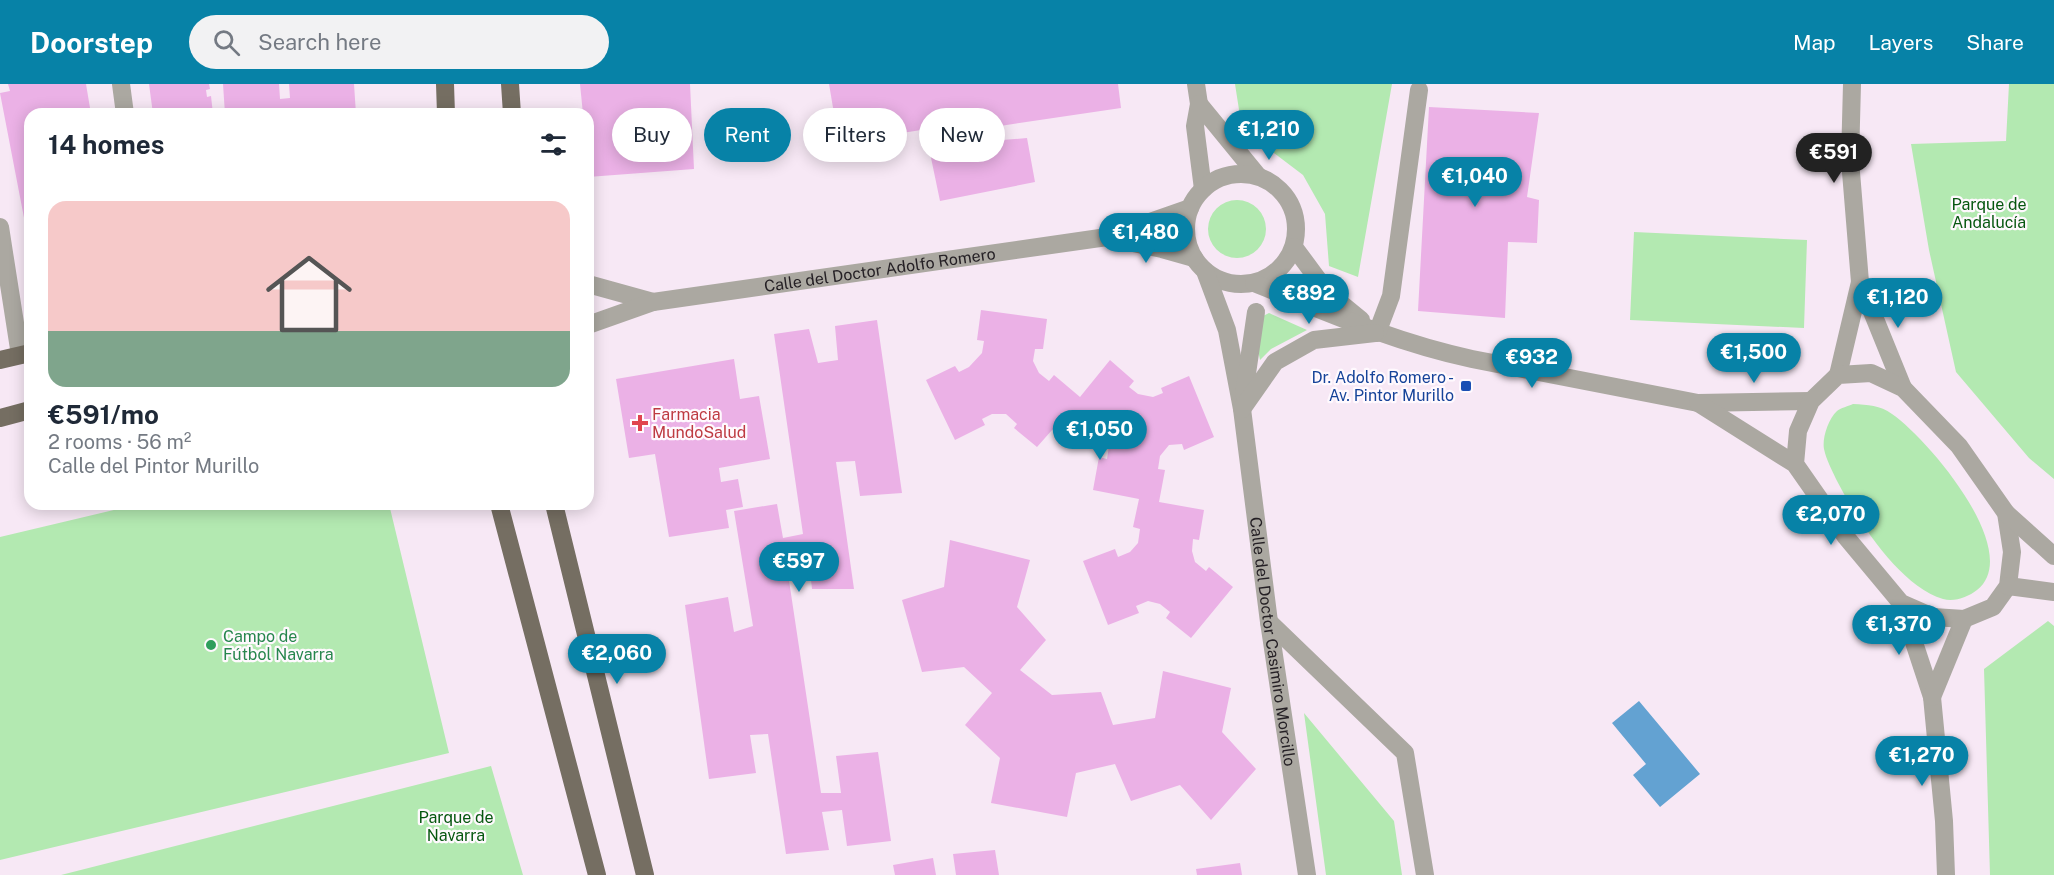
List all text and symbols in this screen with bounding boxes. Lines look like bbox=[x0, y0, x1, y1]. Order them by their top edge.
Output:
search box bbox=[189, 15, 609, 69]
text: Doorstep bbox=[30, 26, 153, 59]
icon: search bbox=[210, 26, 243, 59]
text: Search here bbox=[258, 29, 381, 55]
text: Map bbox=[1793, 30, 1836, 55]
text: Layers bbox=[1869, 30, 1933, 55]
text: Share bbox=[1966, 30, 2024, 55]
chip: Buy bbox=[612, 108, 692, 162]
chip: Rent bbox=[704, 108, 791, 162]
chip: Filters bbox=[803, 108, 907, 162]
chip: New bbox=[919, 108, 1005, 162]
pin: €1,210 bbox=[1220, 110, 1318, 161]
text: €1,210 bbox=[1238, 117, 1300, 141]
icon: filters bbox=[537, 128, 570, 161]
text: 14 homes bbox=[48, 129, 164, 160]
pin: €591 bbox=[1798, 133, 1870, 184]
text: €591 bbox=[1810, 140, 1858, 164]
pin: €1,040 bbox=[1426, 157, 1524, 208]
text: €1,040 bbox=[1442, 164, 1508, 188]
park label: Parque de Andalucía bbox=[1951, 195, 2027, 232]
pin: €1,480 bbox=[1097, 213, 1195, 264]
text: €1,480 bbox=[1113, 220, 1179, 244]
icon: home bbox=[255, 240, 363, 348]
street label: Calle del Doctor Adolfo Romero bbox=[763, 244, 997, 296]
pin: €892 bbox=[1273, 274, 1345, 325]
pin: €1,120 bbox=[1849, 278, 1947, 329]
text: €892 bbox=[1283, 281, 1335, 305]
text: €1,120 bbox=[1867, 285, 1929, 309]
pin: €1,500 bbox=[1705, 333, 1803, 384]
pin: €932 bbox=[1496, 338, 1568, 389]
text: €1,500 bbox=[1721, 340, 1787, 364]
text: €932 bbox=[1506, 345, 1558, 369]
place label: Dr. Adolfo Romero - Av. Pintor Murillo bbox=[1311, 368, 1454, 405]
marker: Dr. Adolfo Romero - Av. Pintor Murillo bbox=[1459, 379, 1473, 393]
text: €591/mo bbox=[48, 399, 159, 430]
place label: Farmacia MundoSalud bbox=[652, 405, 746, 442]
pin: €1,050 bbox=[1051, 410, 1149, 461]
marker: Farmacia MundoSalud bbox=[633, 416, 647, 430]
text: €1,050 bbox=[1067, 417, 1133, 441]
text: 2 rooms · 56 m² bbox=[48, 430, 191, 454]
text: Calle del Pintor Murillo bbox=[48, 454, 259, 478]
pin: €2,070 bbox=[1782, 495, 1880, 546]
text: €2,070 bbox=[1796, 502, 1866, 526]
street label: Calle del Doctor Casimiro Morcillo bbox=[1246, 516, 1300, 768]
pin: €597 bbox=[763, 542, 835, 593]
text: €597 bbox=[773, 549, 825, 573]
pin: €1,370 bbox=[1850, 605, 1948, 656]
text: €1,370 bbox=[1866, 612, 1932, 636]
place label: Campo de Fútbol Navarra bbox=[223, 627, 334, 664]
pin: €2,060 bbox=[568, 634, 666, 685]
marker: Campo de Fútbol Navarra bbox=[204, 638, 218, 652]
text: €2,060 bbox=[582, 641, 652, 665]
pin: €1,270 bbox=[1873, 736, 1971, 787]
text: €1,270 bbox=[1889, 743, 1955, 767]
park label: Parque de Navarra bbox=[418, 808, 494, 845]

